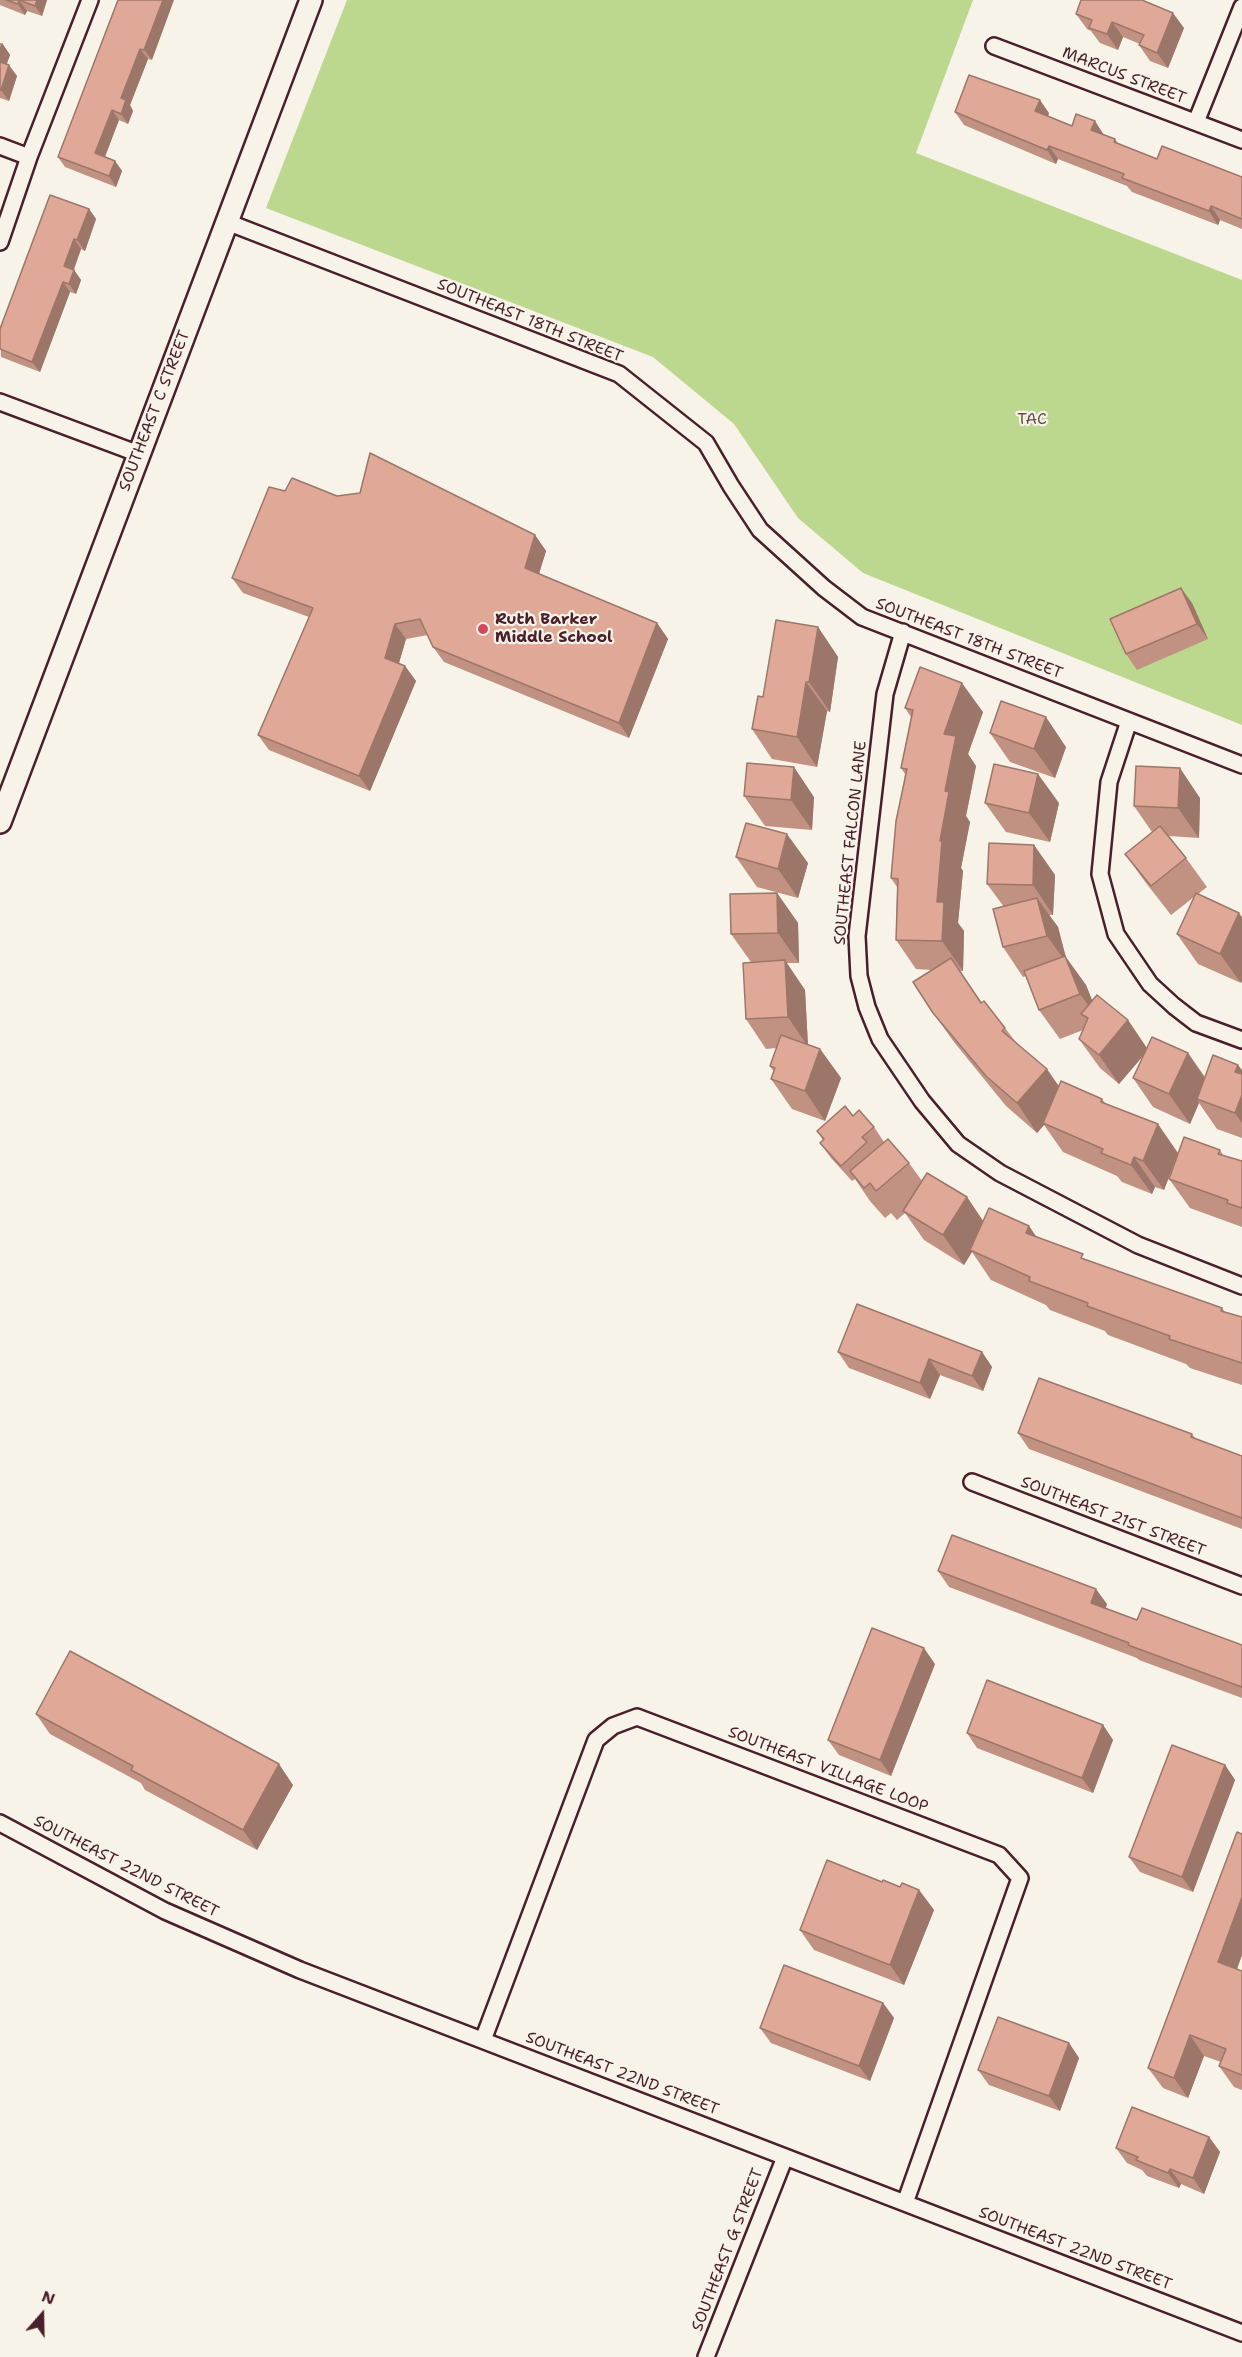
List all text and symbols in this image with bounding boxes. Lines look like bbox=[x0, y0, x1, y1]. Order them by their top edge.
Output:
street label: MARCUS STREET bbox=[1059, 44, 1189, 108]
street label: SOUTHEAST 18TH STREET bbox=[434, 275, 626, 367]
street label: SOUTHEAST C STREET bbox=[115, 328, 195, 494]
park label: TAC bbox=[1017, 410, 1047, 430]
street label: SOUTHEAST 18TH STREET bbox=[873, 594, 1065, 684]
place label: Ruth Barker Middle School bbox=[495, 610, 613, 648]
marker: Ruth Barker Middle School bbox=[476, 622, 490, 636]
street label: SOUTHEAST FALCON LANE bbox=[831, 740, 871, 946]
street label: SOUTHEAST 21ST STREET bbox=[1018, 1473, 1208, 1561]
street label: SOUTHEAST VILLAGE LOOP bbox=[725, 1723, 931, 1817]
street label: SOUTHEAST 22ND STREET bbox=[30, 1812, 222, 1922]
street label: SOUTHEAST 22ND STREET bbox=[523, 2028, 721, 2120]
street label: SOUTHEAST G STREET bbox=[688, 2166, 768, 2334]
street label: SOUTHEAST 22ND STREET bbox=[976, 2203, 1174, 2295]
north arrow bbox=[12, 2285, 72, 2345]
text: N bbox=[39, 2286, 58, 2310]

